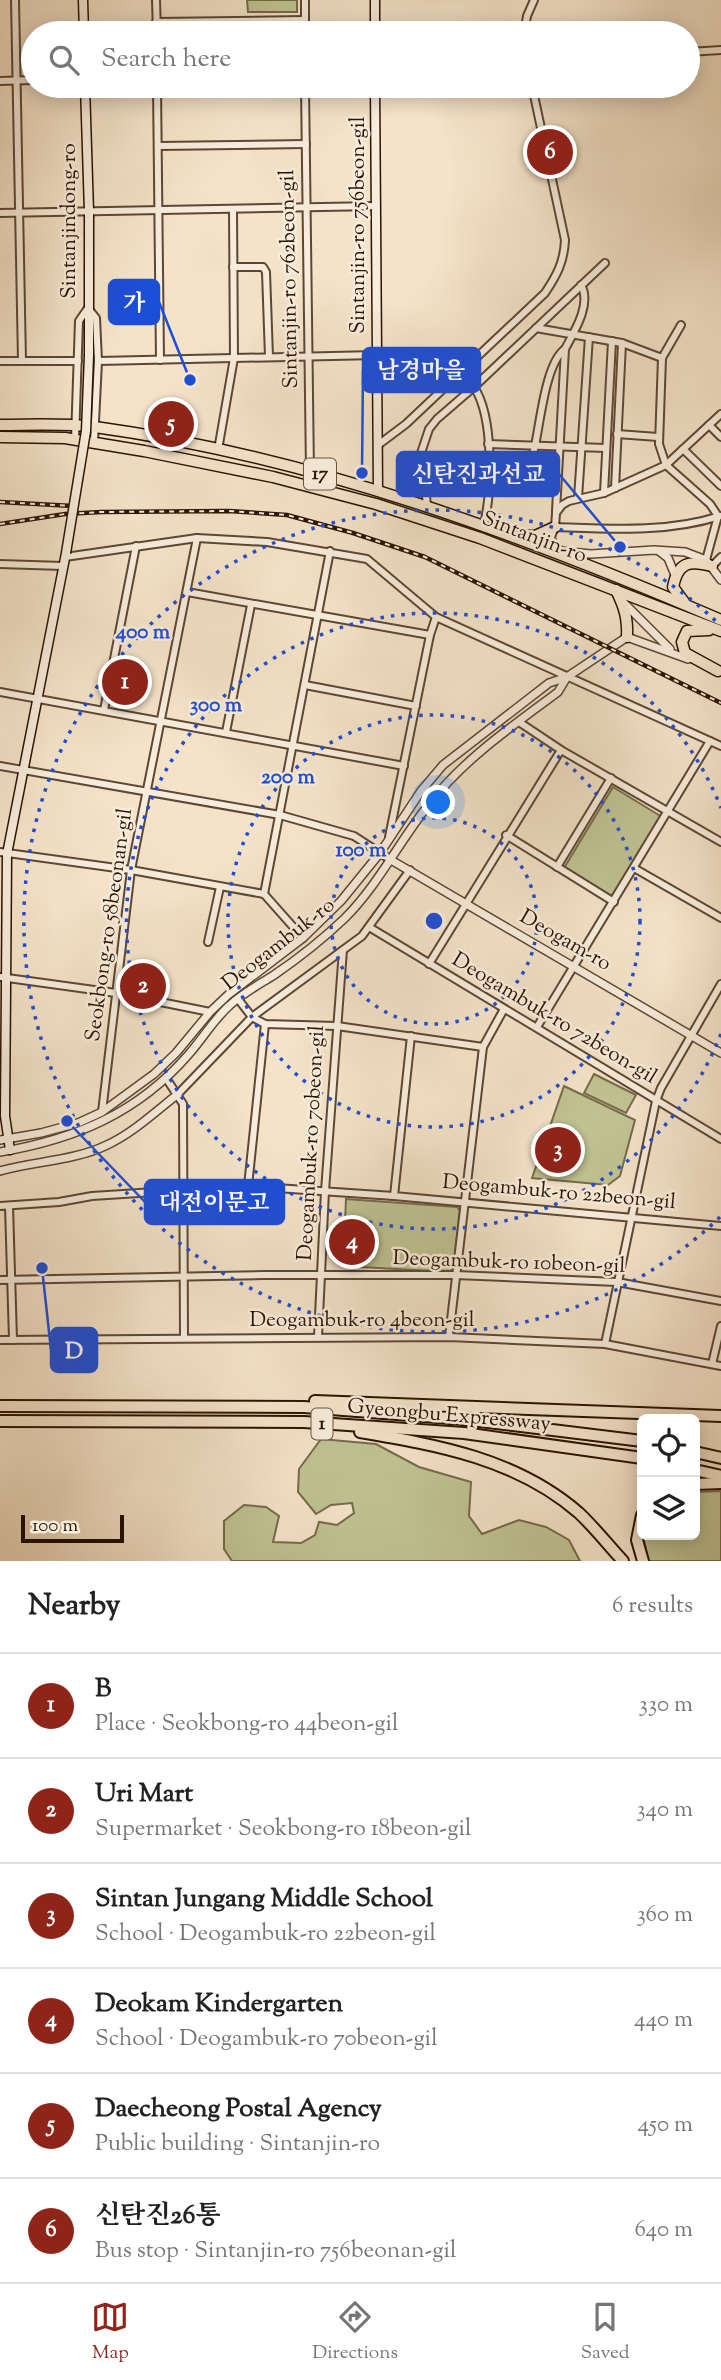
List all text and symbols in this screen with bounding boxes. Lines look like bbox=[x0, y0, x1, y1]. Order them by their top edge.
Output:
search box bbox=[21, 21, 700, 98]
icon: search bbox=[45, 41, 83, 79]
text: Search here bbox=[101, 41, 231, 78]
street label: Sintanjin-ro 756beon-gil bbox=[344, 116, 374, 334]
pin: 6 bbox=[527, 126, 573, 178]
street label: Sintanjindong-ro bbox=[55, 143, 85, 299]
street label: Sintanjin-ro 762beon-gil bbox=[273, 169, 307, 389]
callout: 가 bbox=[109, 280, 159, 324]
text: 가 bbox=[123, 289, 146, 322]
callout: 남경마을 bbox=[363, 348, 480, 392]
text: 남경마을 bbox=[377, 356, 465, 389]
pin: 5 bbox=[148, 398, 194, 450]
callout: 신탄진과선교 bbox=[397, 452, 559, 496]
road number: 17 bbox=[304, 458, 336, 489]
text: 신탄진과선교 bbox=[411, 460, 545, 493]
street label: Sintanjin-ro bbox=[477, 504, 591, 572]
text: 400 m bbox=[115, 618, 171, 648]
pin: 1 bbox=[102, 656, 148, 708]
text: 300 m bbox=[190, 691, 243, 721]
text: 200 m bbox=[261, 763, 316, 793]
your location bbox=[421, 785, 455, 819]
street label: Seokbong-ro 58beonan-gil bbox=[79, 806, 141, 1044]
text: 100 m bbox=[336, 836, 387, 866]
street label: Deogambuk-ro bbox=[216, 891, 342, 999]
street label: Deogam-ro bbox=[514, 903, 616, 979]
centre of rings bbox=[422, 909, 446, 933]
street label: Deogambuk-ro 72beon-gil bbox=[446, 946, 662, 1092]
pin: 2 bbox=[120, 960, 166, 1012]
street label: Deogambuk-ro 70beon-gil bbox=[291, 1024, 333, 1262]
pin: 3 bbox=[535, 1124, 581, 1176]
street label: Deogambuk-ro 22beon-gil bbox=[441, 1168, 677, 1218]
callout: 대전이문고 bbox=[145, 1180, 284, 1224]
text: 대전이문고 bbox=[158, 1188, 270, 1221]
pin: 4 bbox=[329, 1216, 375, 1268]
street label: Deogambuk-ro 10beon-gil bbox=[392, 1244, 626, 1282]
street label: Deogambuk-ro 4beon-gil bbox=[249, 1306, 475, 1336]
callout: D bbox=[51, 1328, 97, 1372]
text: D bbox=[65, 1336, 83, 1369]
street label: Gyeongbu Expressway bbox=[346, 1392, 553, 1440]
road number: 1 bbox=[312, 1408, 332, 1440]
map controls bbox=[637, 1414, 700, 1540]
button: locate bbox=[637, 1414, 700, 1477]
button: layers bbox=[637, 1477, 700, 1540]
scale bar bbox=[21, 1512, 124, 1544]
text: 100 m bbox=[32, 1513, 78, 1540]
text: Nearby bbox=[28, 1585, 120, 1628]
text: 6 results bbox=[612, 1590, 693, 1623]
text: B bbox=[95, 1671, 111, 1708]
text: 1 bbox=[47, 1689, 55, 1722]
text: 330 m bbox=[639, 1689, 693, 1722]
text: Place · Seokbong-ro 44beon-gil bbox=[95, 1708, 398, 1741]
text: Uri Mart bbox=[95, 1776, 193, 1813]
text: 2 bbox=[46, 1794, 56, 1827]
text: 340 m bbox=[636, 1794, 693, 1827]
text: Supermarket · Seokbong-ro 18beon-gil bbox=[95, 1813, 471, 1846]
text: Sintan Jungang Middle School bbox=[95, 1881, 433, 1918]
text: 3 bbox=[46, 1899, 56, 1932]
text: 360 m bbox=[636, 1899, 693, 1932]
text: School · Deogambuk-ro 22beon-gil bbox=[95, 1918, 436, 1951]
text: Deokam Kindergarten bbox=[95, 1986, 343, 2023]
text: 4 bbox=[45, 2004, 57, 2037]
text: 440 m bbox=[634, 2004, 693, 2037]
text: School · Deogambuk-ro 70beon-gil bbox=[95, 2023, 438, 2056]
text: Daecheong Postal Agency bbox=[95, 2091, 382, 2128]
text: 5 bbox=[47, 2109, 55, 2142]
text: 450 m bbox=[637, 2109, 693, 2142]
text: Public building · Sintanjin-ro bbox=[95, 2128, 380, 2161]
text: 신탄진26통 bbox=[95, 2198, 221, 2235]
text: 6 bbox=[45, 2214, 57, 2247]
text: 640 m bbox=[635, 2214, 693, 2247]
text: Bus stop · Sintanjin-ro 756beonan-gil bbox=[95, 2235, 456, 2268]
tab: Map bbox=[91, 2298, 129, 2367]
tab: Directions bbox=[312, 2298, 398, 2367]
tab: Saved bbox=[581, 2298, 630, 2367]

